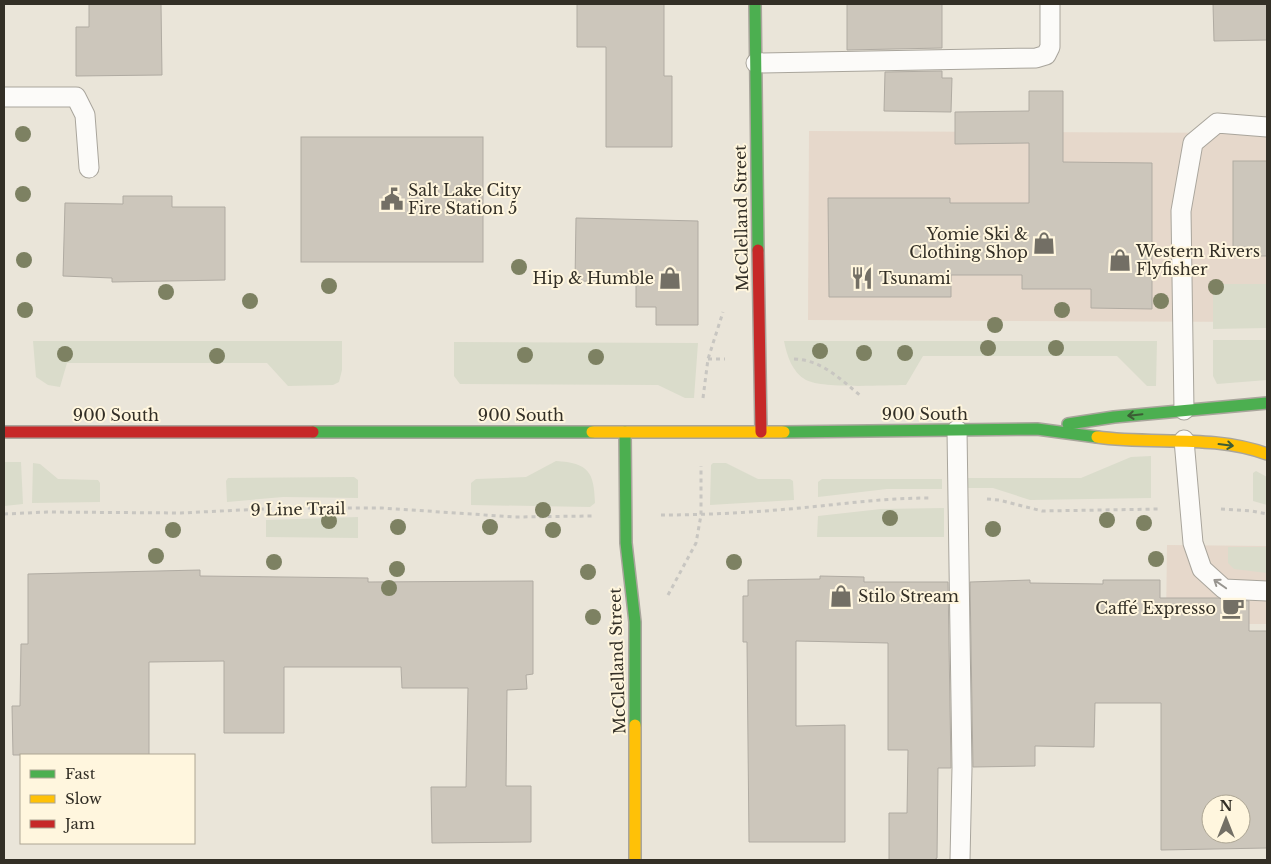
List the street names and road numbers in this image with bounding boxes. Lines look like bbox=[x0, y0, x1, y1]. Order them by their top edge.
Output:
street label: McClelland Street bbox=[730, 145, 752, 291]
street label: 900 South bbox=[882, 404, 968, 424]
street label: 900 South bbox=[73, 405, 159, 425]
street label: 900 South bbox=[478, 405, 564, 425]
street label: 9 Line Trail bbox=[250, 498, 346, 520]
street label: McClelland Street bbox=[604, 587, 630, 735]

